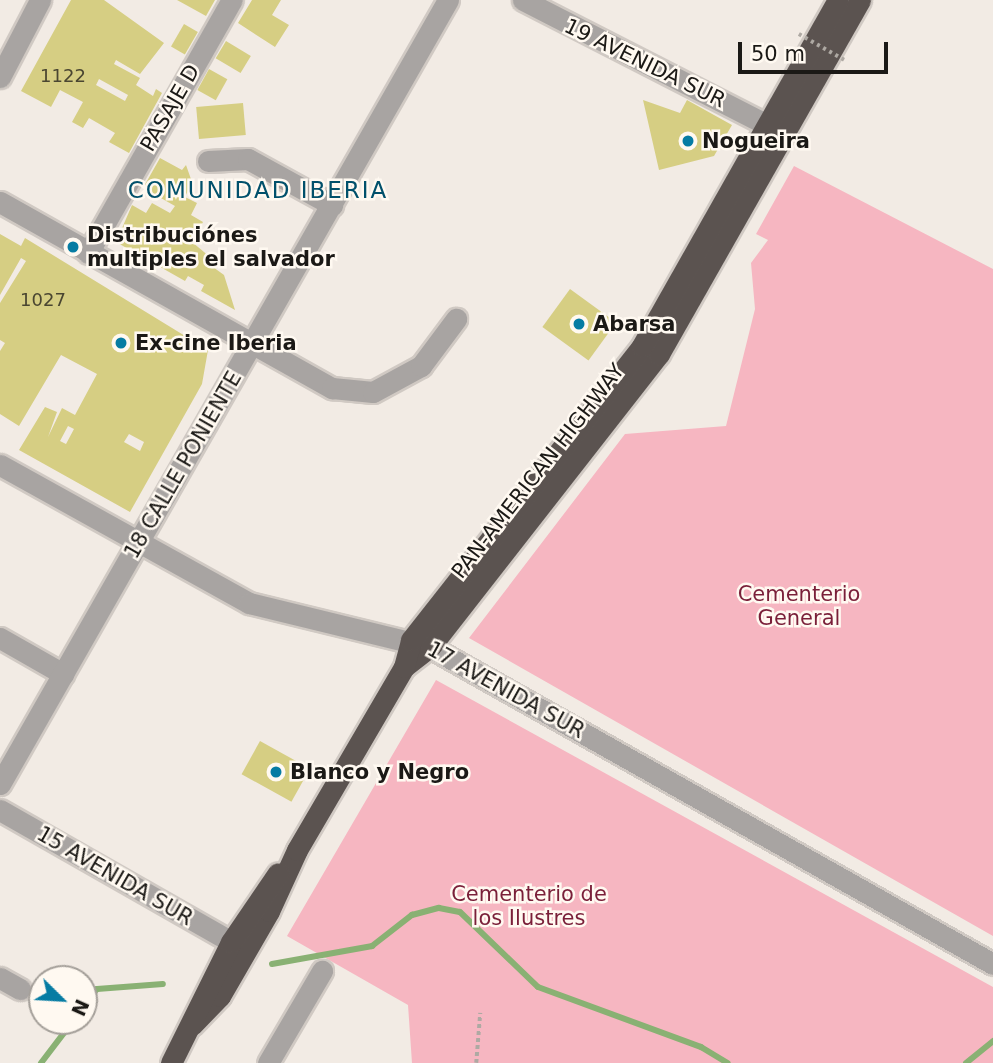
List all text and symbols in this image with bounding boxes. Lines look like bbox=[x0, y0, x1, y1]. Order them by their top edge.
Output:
street label: 19 AVENIDA SUR bbox=[560, 13, 730, 113]
scale bar bbox=[741, 28, 892, 72]
text: 50 m bbox=[751, 42, 805, 66]
street label: PASAJE D bbox=[135, 60, 205, 156]
house number: 1122 bbox=[40, 65, 86, 87]
place label: Nogueira bbox=[702, 128, 810, 154]
marker: Nogueira bbox=[680, 133, 696, 149]
district label: COMUNIDAD IBERIA bbox=[130, 176, 386, 204]
place label: Distribuciónes multiples el salvador bbox=[87, 222, 335, 272]
marker: Distribuciónes multiples el salvador bbox=[65, 239, 81, 255]
house number: 1027 bbox=[20, 289, 66, 311]
place label: Abarsa bbox=[593, 311, 675, 337]
marker: Abarsa bbox=[571, 316, 587, 332]
place label: Ex-cine Iberia bbox=[135, 330, 297, 356]
marker: Ex-cine Iberia bbox=[113, 335, 129, 351]
street label: PAN-AMERICAN HIGHWAY bbox=[446, 359, 630, 583]
street label: 18 CALLE PONIENTE bbox=[119, 367, 247, 563]
park label: Cementerio General bbox=[738, 581, 860, 631]
street label: 17 AVENIDA SUR bbox=[423, 636, 589, 744]
place label: Blanco y Negro bbox=[290, 759, 469, 785]
marker: Blanco y Negro bbox=[268, 764, 284, 780]
street label: 15 AVENIDA SUR bbox=[32, 821, 198, 931]
park label: Cementerio de los Ilustres bbox=[451, 881, 607, 931]
north arrow bbox=[28, 965, 98, 1035]
text: N bbox=[67, 996, 94, 1019]

